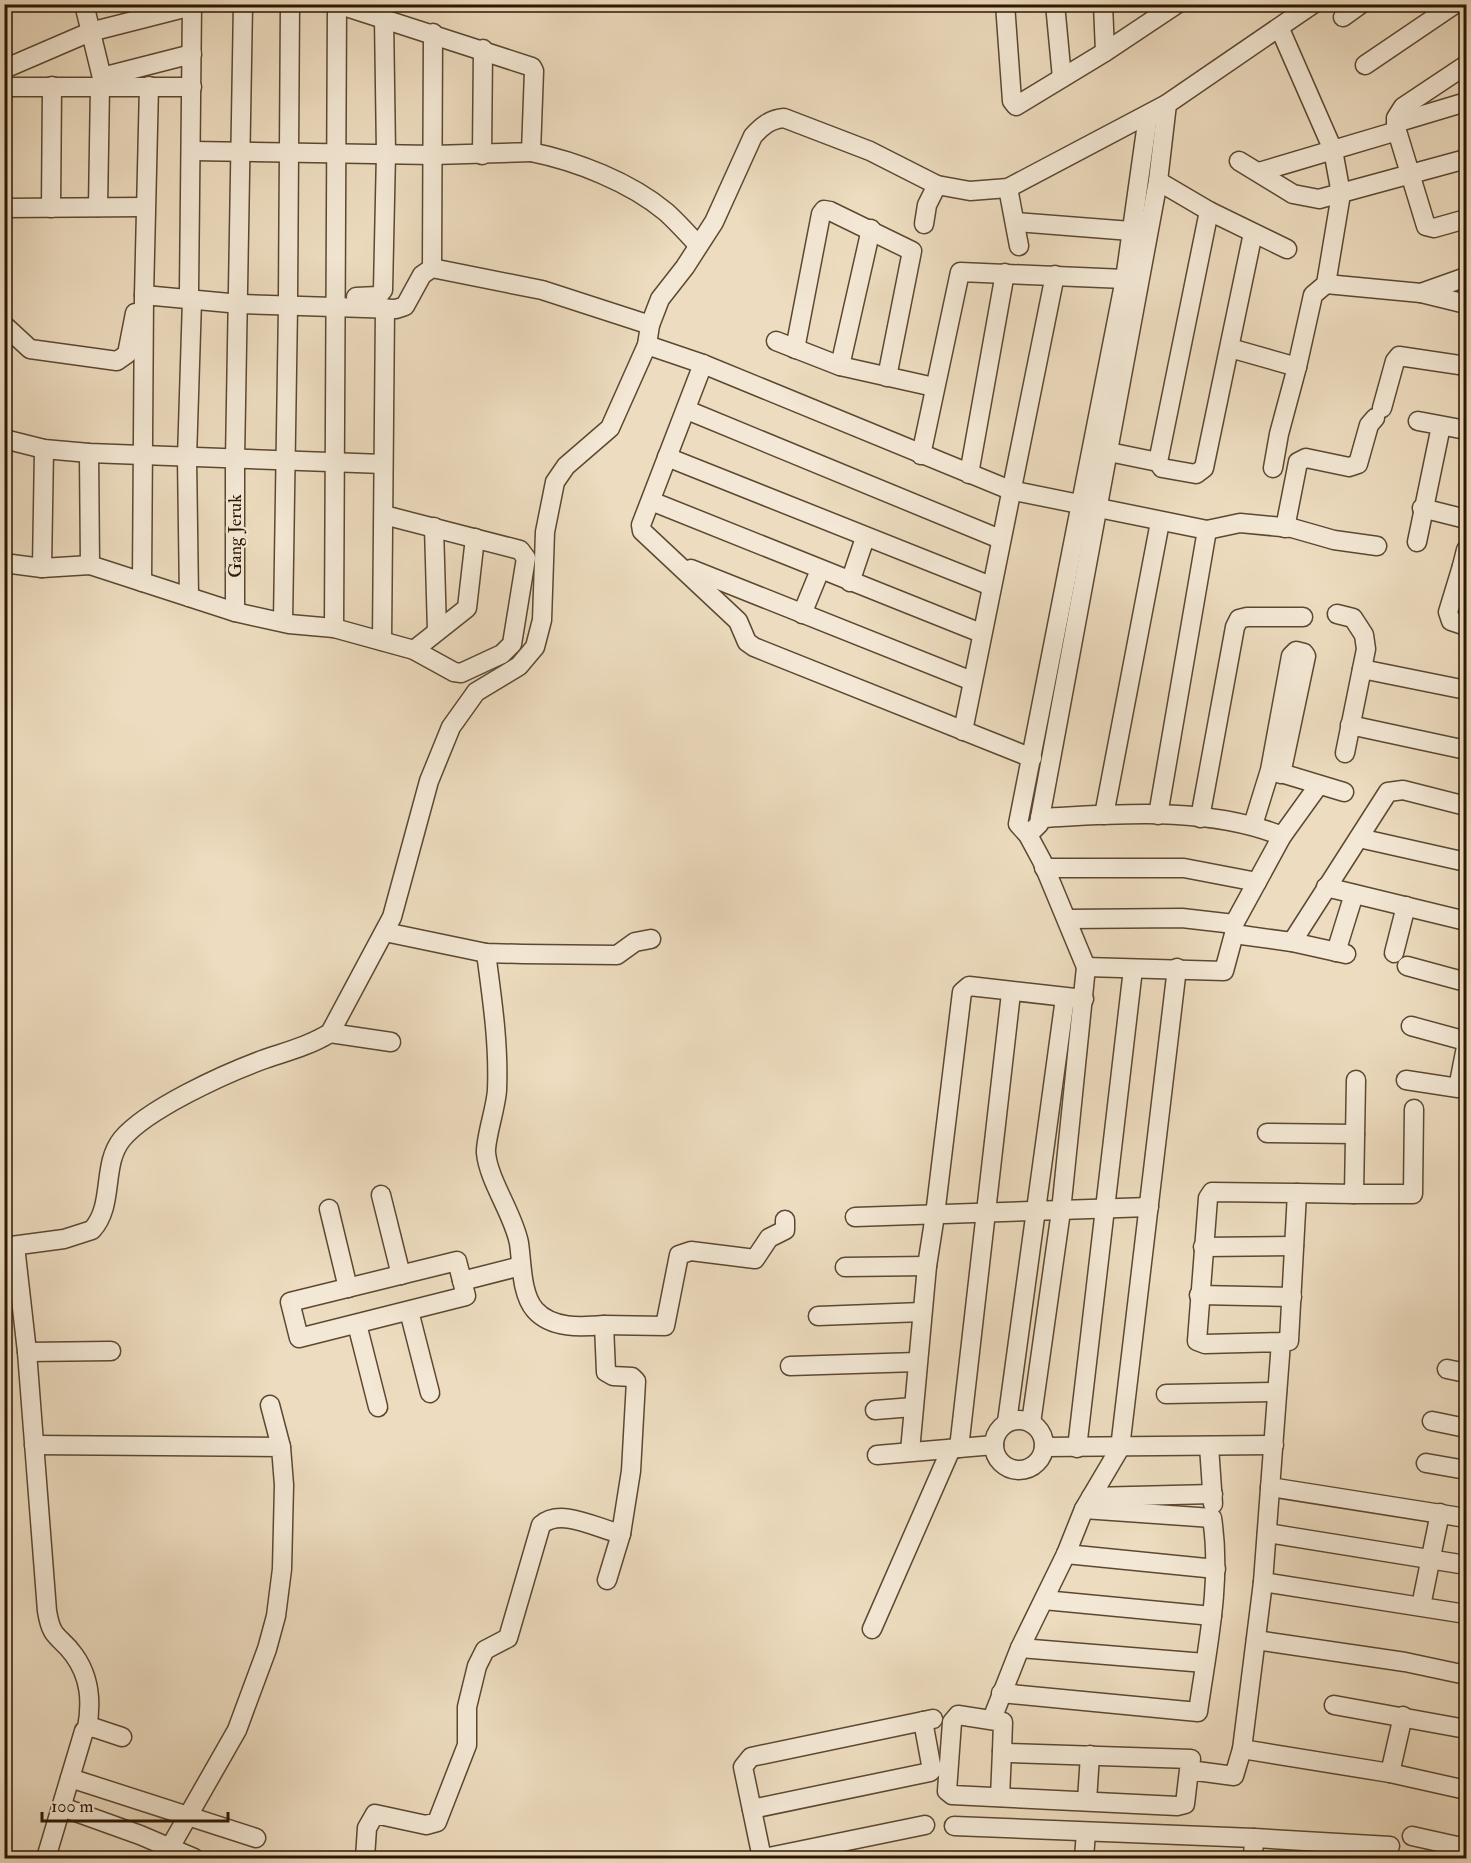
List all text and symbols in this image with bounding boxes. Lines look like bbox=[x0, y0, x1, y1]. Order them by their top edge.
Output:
street label: Gang Jeruk bbox=[224, 494, 247, 578]
scale bar bbox=[42, 1785, 228, 1823]
text: 100 m bbox=[51, 1795, 94, 1818]

